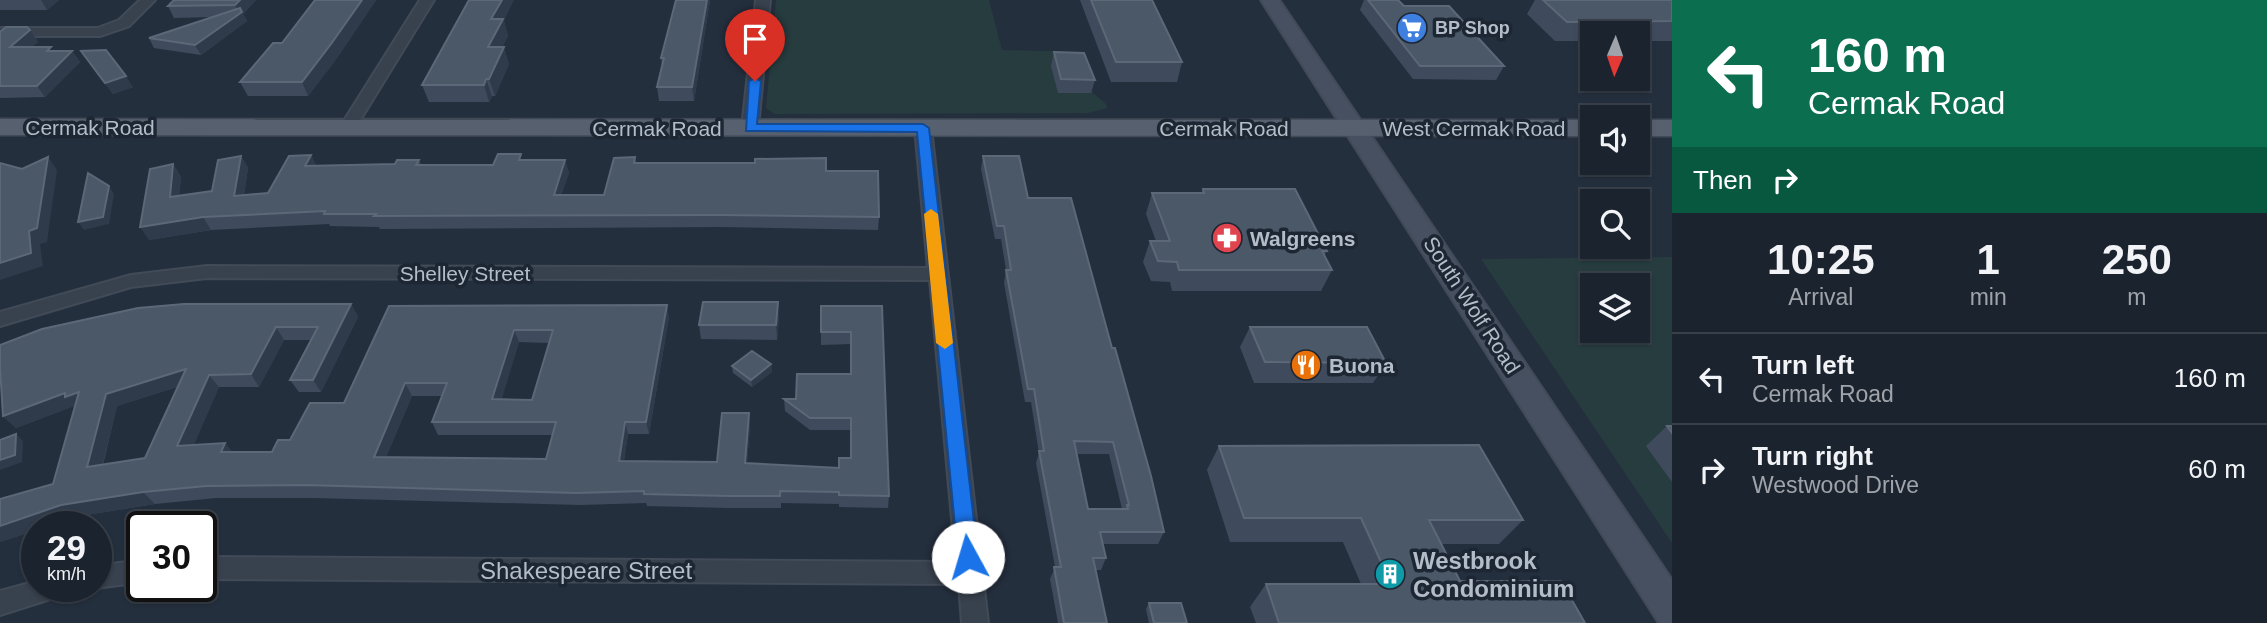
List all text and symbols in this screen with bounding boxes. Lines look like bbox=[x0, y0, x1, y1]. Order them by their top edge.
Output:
pin bbox=[725, 9, 785, 81]
supermarket icon: BP Shop bbox=[1395, 11, 1429, 45]
place label: BP Shop bbox=[1435, 18, 1510, 38]
icon: arrive bbox=[736, 20, 774, 58]
north arrow bbox=[1580, 21, 1650, 91]
map controls bbox=[1580, 21, 1650, 343]
icon: left bbox=[1693, 28, 1784, 119]
text: 160 m bbox=[1808, 28, 1947, 82]
text: Cermak Road bbox=[1808, 85, 2005, 121]
button: sound bbox=[1580, 105, 1650, 175]
street label: Cermak Road bbox=[25, 116, 155, 139]
street label: Cermak Road bbox=[592, 117, 722, 140]
street label: Cermak Road bbox=[1159, 117, 1289, 140]
street label: West Cermak Road bbox=[1383, 117, 1565, 140]
icon: right bbox=[1766, 161, 1804, 199]
text: Then bbox=[1693, 165, 1752, 195]
button: search bbox=[1580, 189, 1650, 259]
pharmacy icon: Walgreens bbox=[1210, 221, 1244, 255]
place label: Walgreens bbox=[1250, 227, 1355, 250]
street label: South Wolf Road bbox=[1419, 232, 1525, 378]
text: 10:25 bbox=[1767, 236, 1875, 283]
text: 1 bbox=[1976, 236, 2000, 283]
text: 250 bbox=[2102, 236, 2172, 283]
street label: Shelley Street bbox=[400, 262, 531, 285]
button: layers bbox=[1580, 273, 1650, 343]
text: Arrival bbox=[1788, 284, 1853, 310]
text: min bbox=[1970, 284, 2007, 310]
text: m bbox=[2127, 284, 2146, 310]
restaurant icon: Buona bbox=[1289, 348, 1323, 382]
text: Turn left bbox=[1752, 350, 1854, 380]
place label: Buona bbox=[1329, 354, 1395, 377]
icon: left bbox=[1693, 360, 1731, 398]
text: 160 m bbox=[2174, 363, 2246, 393]
text: Cermak Road bbox=[1752, 381, 1894, 407]
text: Turn right bbox=[1752, 441, 1873, 471]
icon: right bbox=[1693, 451, 1731, 489]
text: 60 m bbox=[2188, 454, 2246, 484]
text: Westwood Drive bbox=[1752, 472, 1919, 498]
speed limit sign: 30 bbox=[126, 511, 217, 602]
position arrow bbox=[931, 520, 1005, 594]
text: 29 bbox=[47, 528, 86, 567]
place label: Westbrook Condominium bbox=[1413, 547, 1574, 602]
street label: Shakespeare Street bbox=[480, 557, 692, 584]
building icon: Westbrook Condominium bbox=[1373, 557, 1407, 591]
text: km/h bbox=[47, 564, 86, 584]

